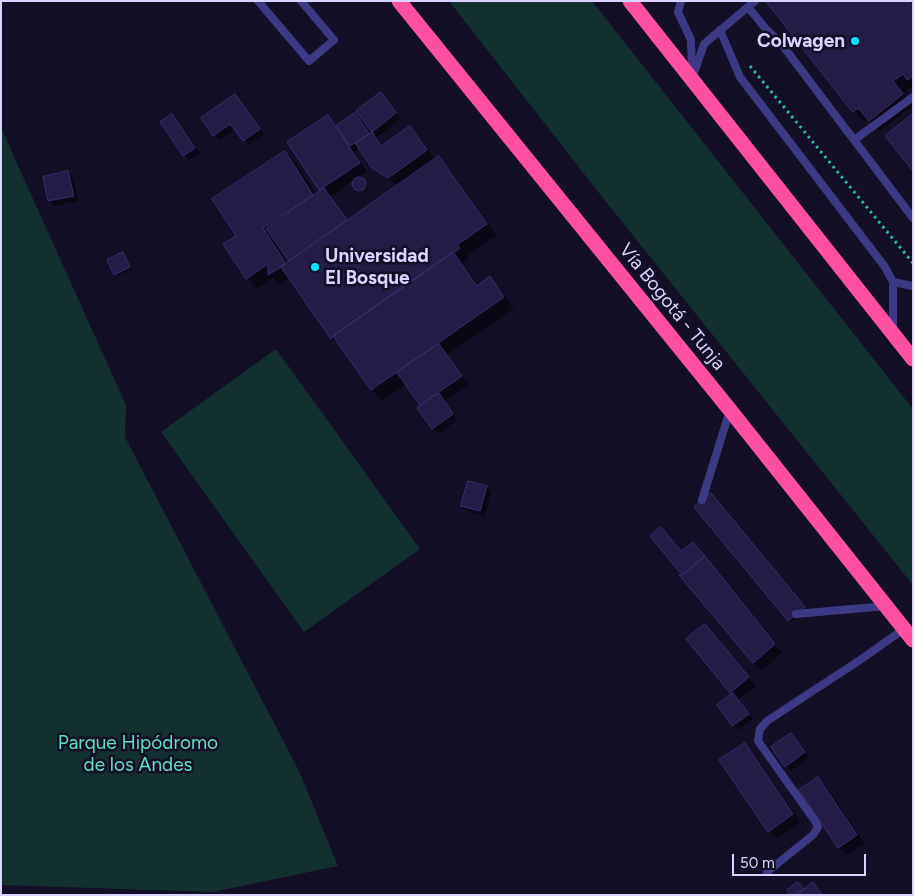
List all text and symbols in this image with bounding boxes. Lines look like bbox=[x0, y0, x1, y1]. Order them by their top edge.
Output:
place label: Colwagen bbox=[757, 30, 845, 52]
marker: Colwagen bbox=[849, 35, 861, 47]
street label: Vía Bogotá - Tunja bbox=[614, 239, 730, 375]
place label: Universidad El Bosque bbox=[325, 245, 429, 289]
marker: Universidad El Bosque bbox=[309, 261, 321, 273]
park label: Parque Hipódromo de los Andes bbox=[58, 732, 218, 776]
scale bar bbox=[734, 844, 868, 876]
text: 50 m bbox=[740, 854, 775, 872]

